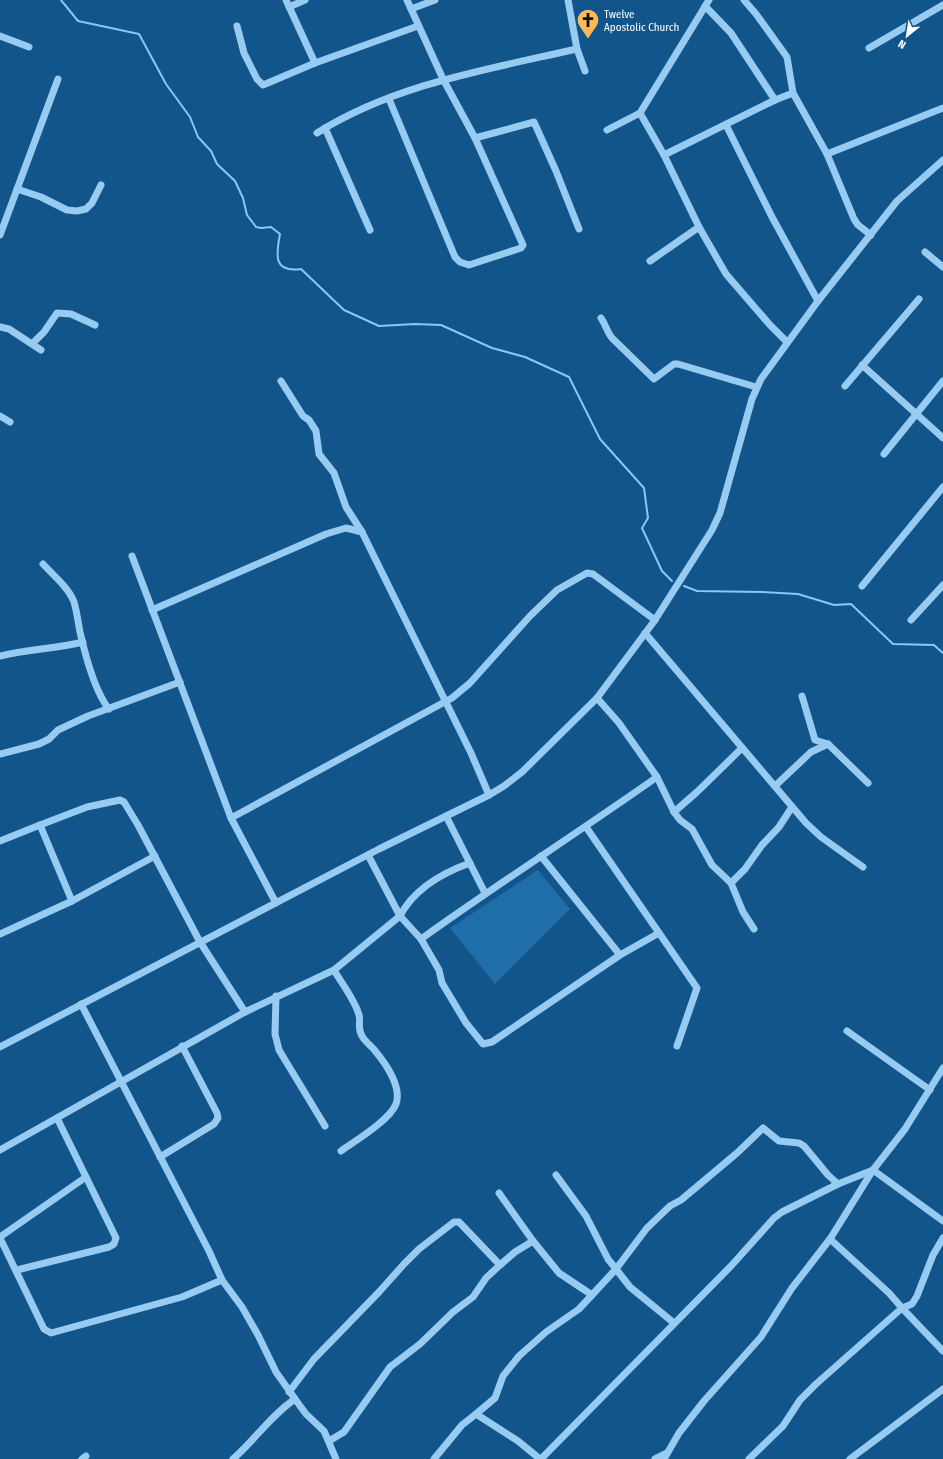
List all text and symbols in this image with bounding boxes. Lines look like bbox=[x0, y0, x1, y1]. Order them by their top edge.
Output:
church icon: Twelve Apostolic Church bbox=[575, 7, 601, 40]
place label: Twelve Apostolic Church bbox=[604, 8, 679, 34]
north arrow bbox=[887, 16, 927, 56]
text: N bbox=[896, 37, 908, 52]

